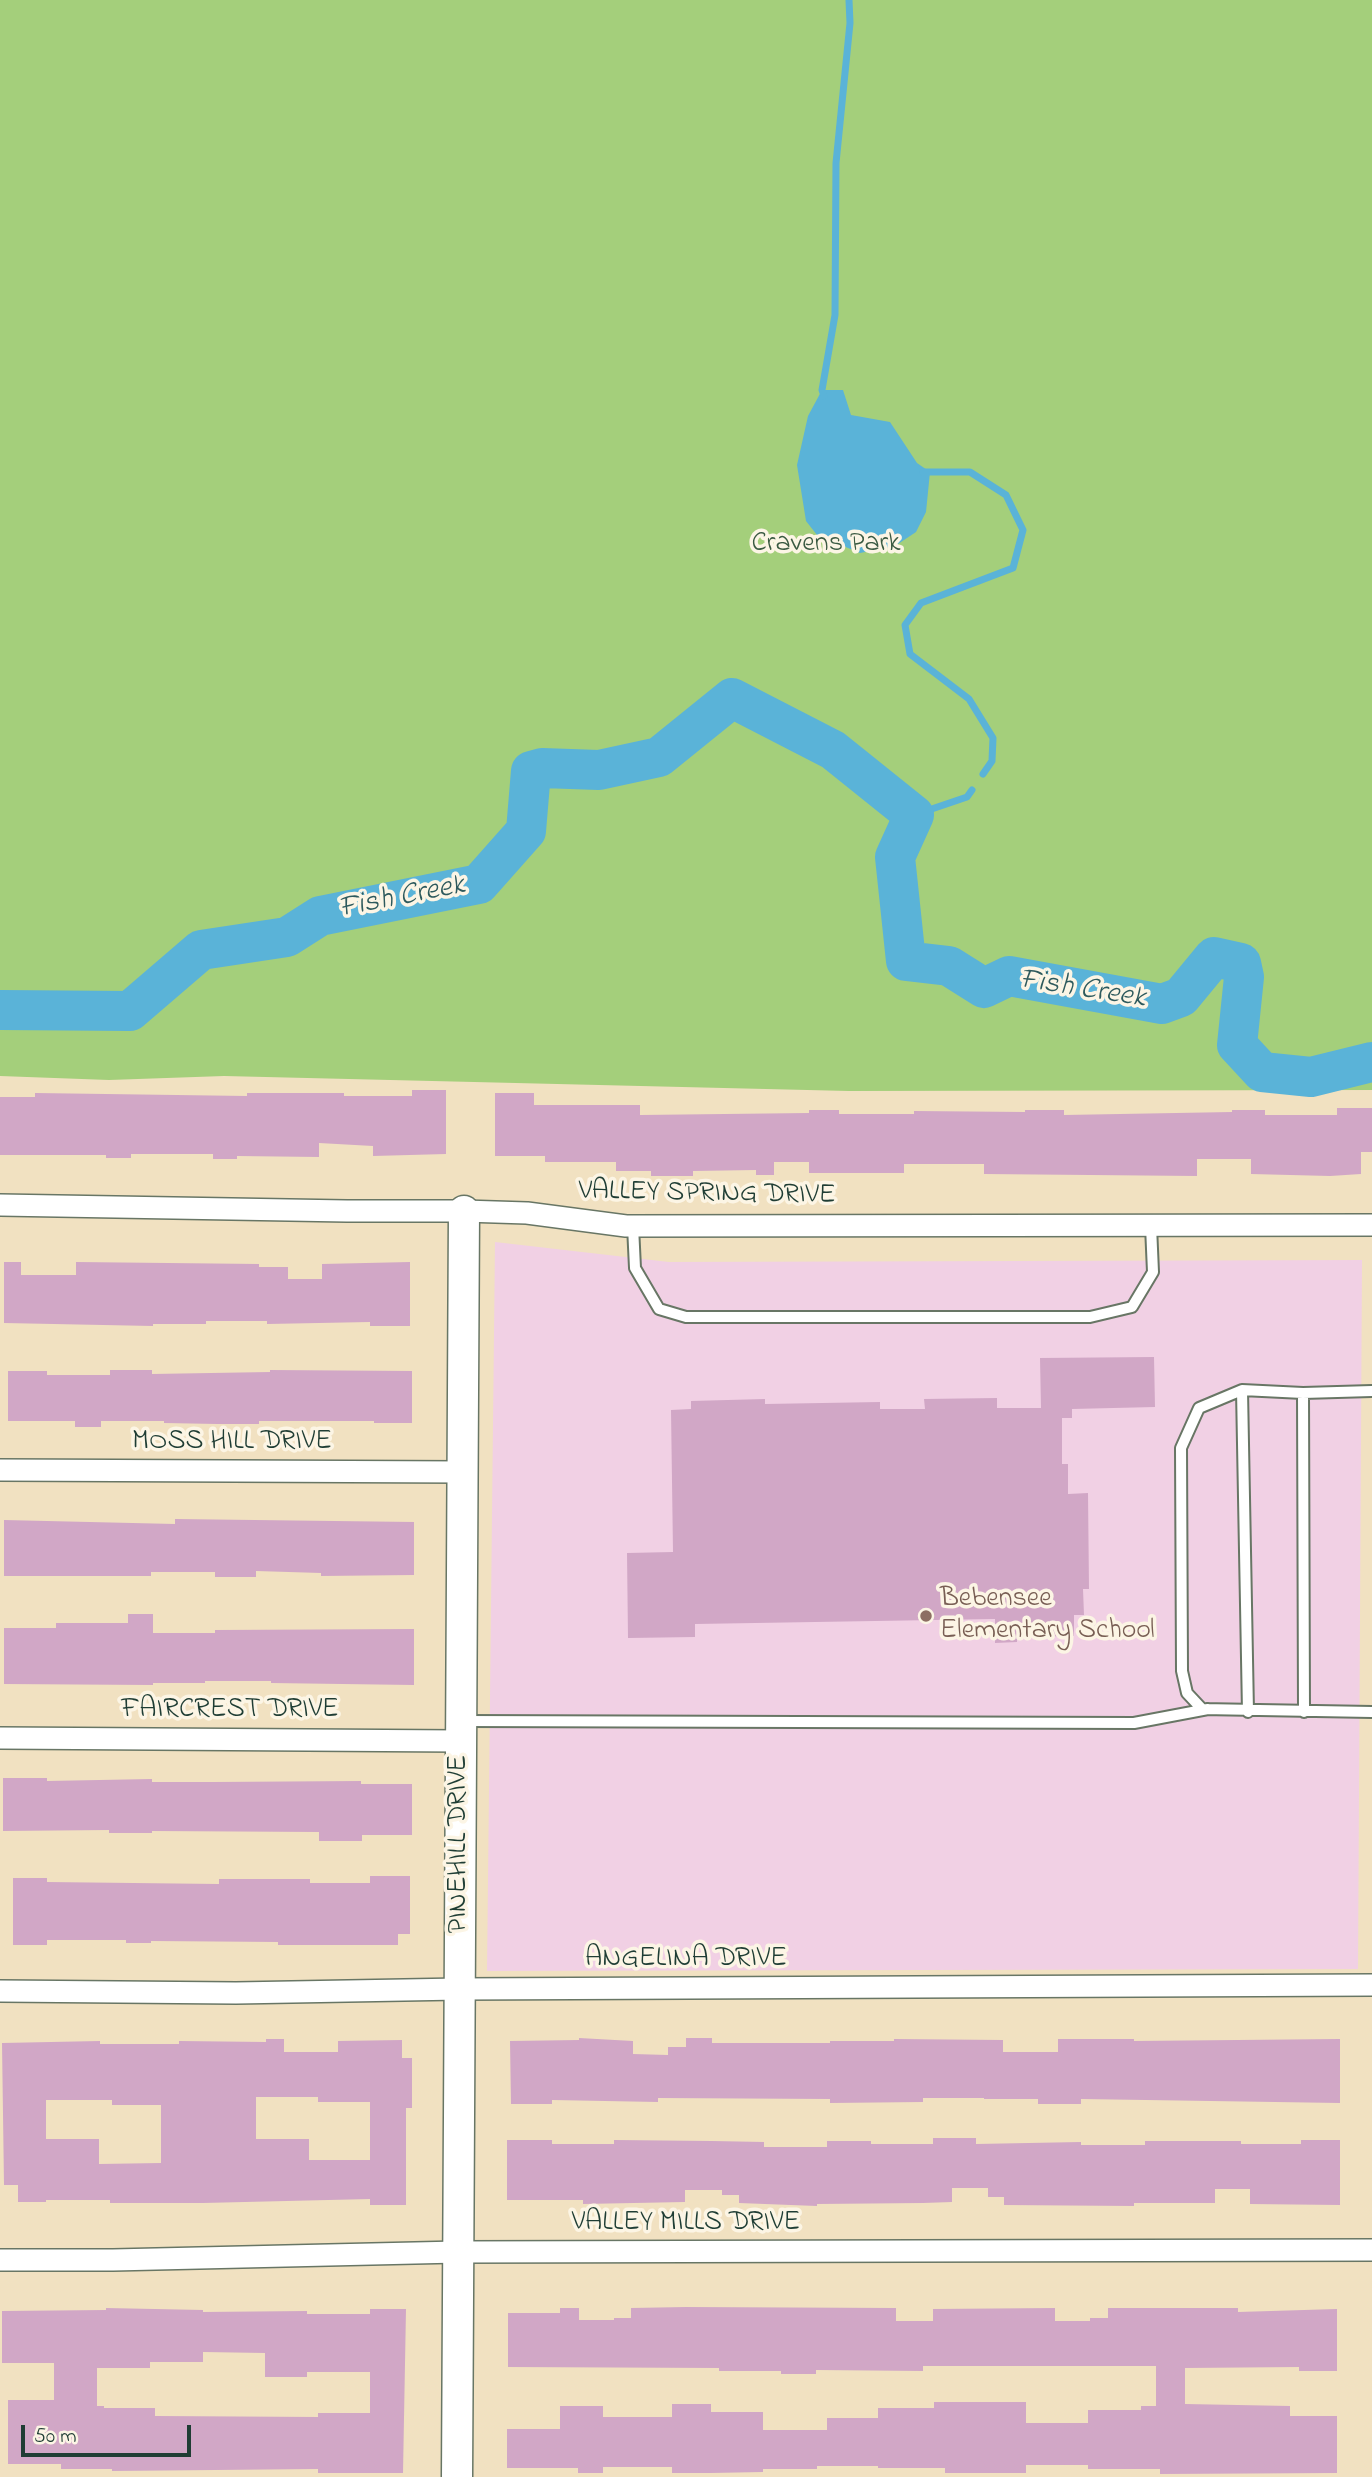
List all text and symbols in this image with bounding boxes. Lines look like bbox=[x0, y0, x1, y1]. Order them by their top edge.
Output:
park label: Cravens Park bbox=[751, 528, 901, 562]
water label: Fish Creek bbox=[336, 869, 468, 929]
water label: Fish Creek bbox=[1016, 963, 1148, 1019]
street label: VALLEY SPRING DRIVE bbox=[578, 1176, 836, 1214]
street label: MOSS HILL DRIVE bbox=[132, 1426, 332, 1460]
place label: Bebensee Elementary School bbox=[940, 1583, 1155, 1649]
marker: Bebensee Elementary School bbox=[918, 1608, 934, 1624]
street label: FAIRCREST DRIVE bbox=[121, 1694, 339, 1728]
street label: PINEHILL DRIVE bbox=[443, 1755, 477, 1933]
street label: ANGELINA DRIVE bbox=[585, 1943, 787, 1977]
street label: VALLEY MILLS DRIVE bbox=[572, 2207, 800, 2241]
scale bar bbox=[24, 2410, 194, 2454]
text: 50 m bbox=[34, 2422, 77, 2452]

